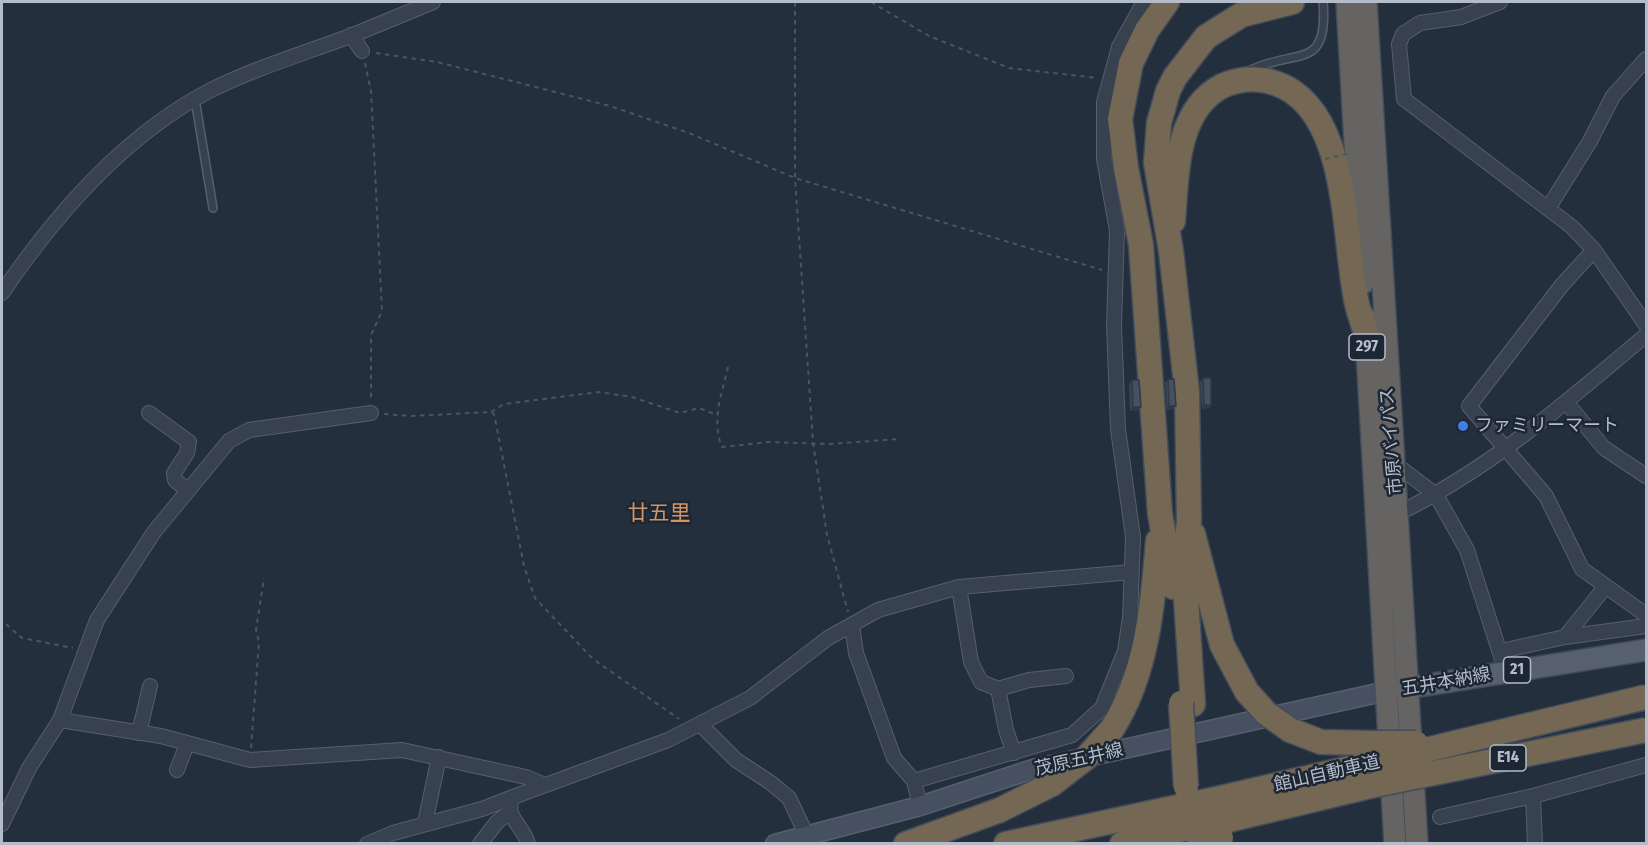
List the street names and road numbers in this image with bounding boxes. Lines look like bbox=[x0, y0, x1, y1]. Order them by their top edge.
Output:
road number: 297 bbox=[1349, 334, 1385, 360]
street label: 市原バイパス bbox=[1377, 386, 1407, 496]
road number: 21 bbox=[1504, 657, 1530, 683]
street label: 五井本納線 bbox=[1400, 664, 1492, 700]
street label: 茂原五井線 bbox=[1033, 739, 1125, 781]
road number: E14 bbox=[1490, 745, 1526, 771]
street label: 館山自動車道 bbox=[1272, 751, 1382, 797]

